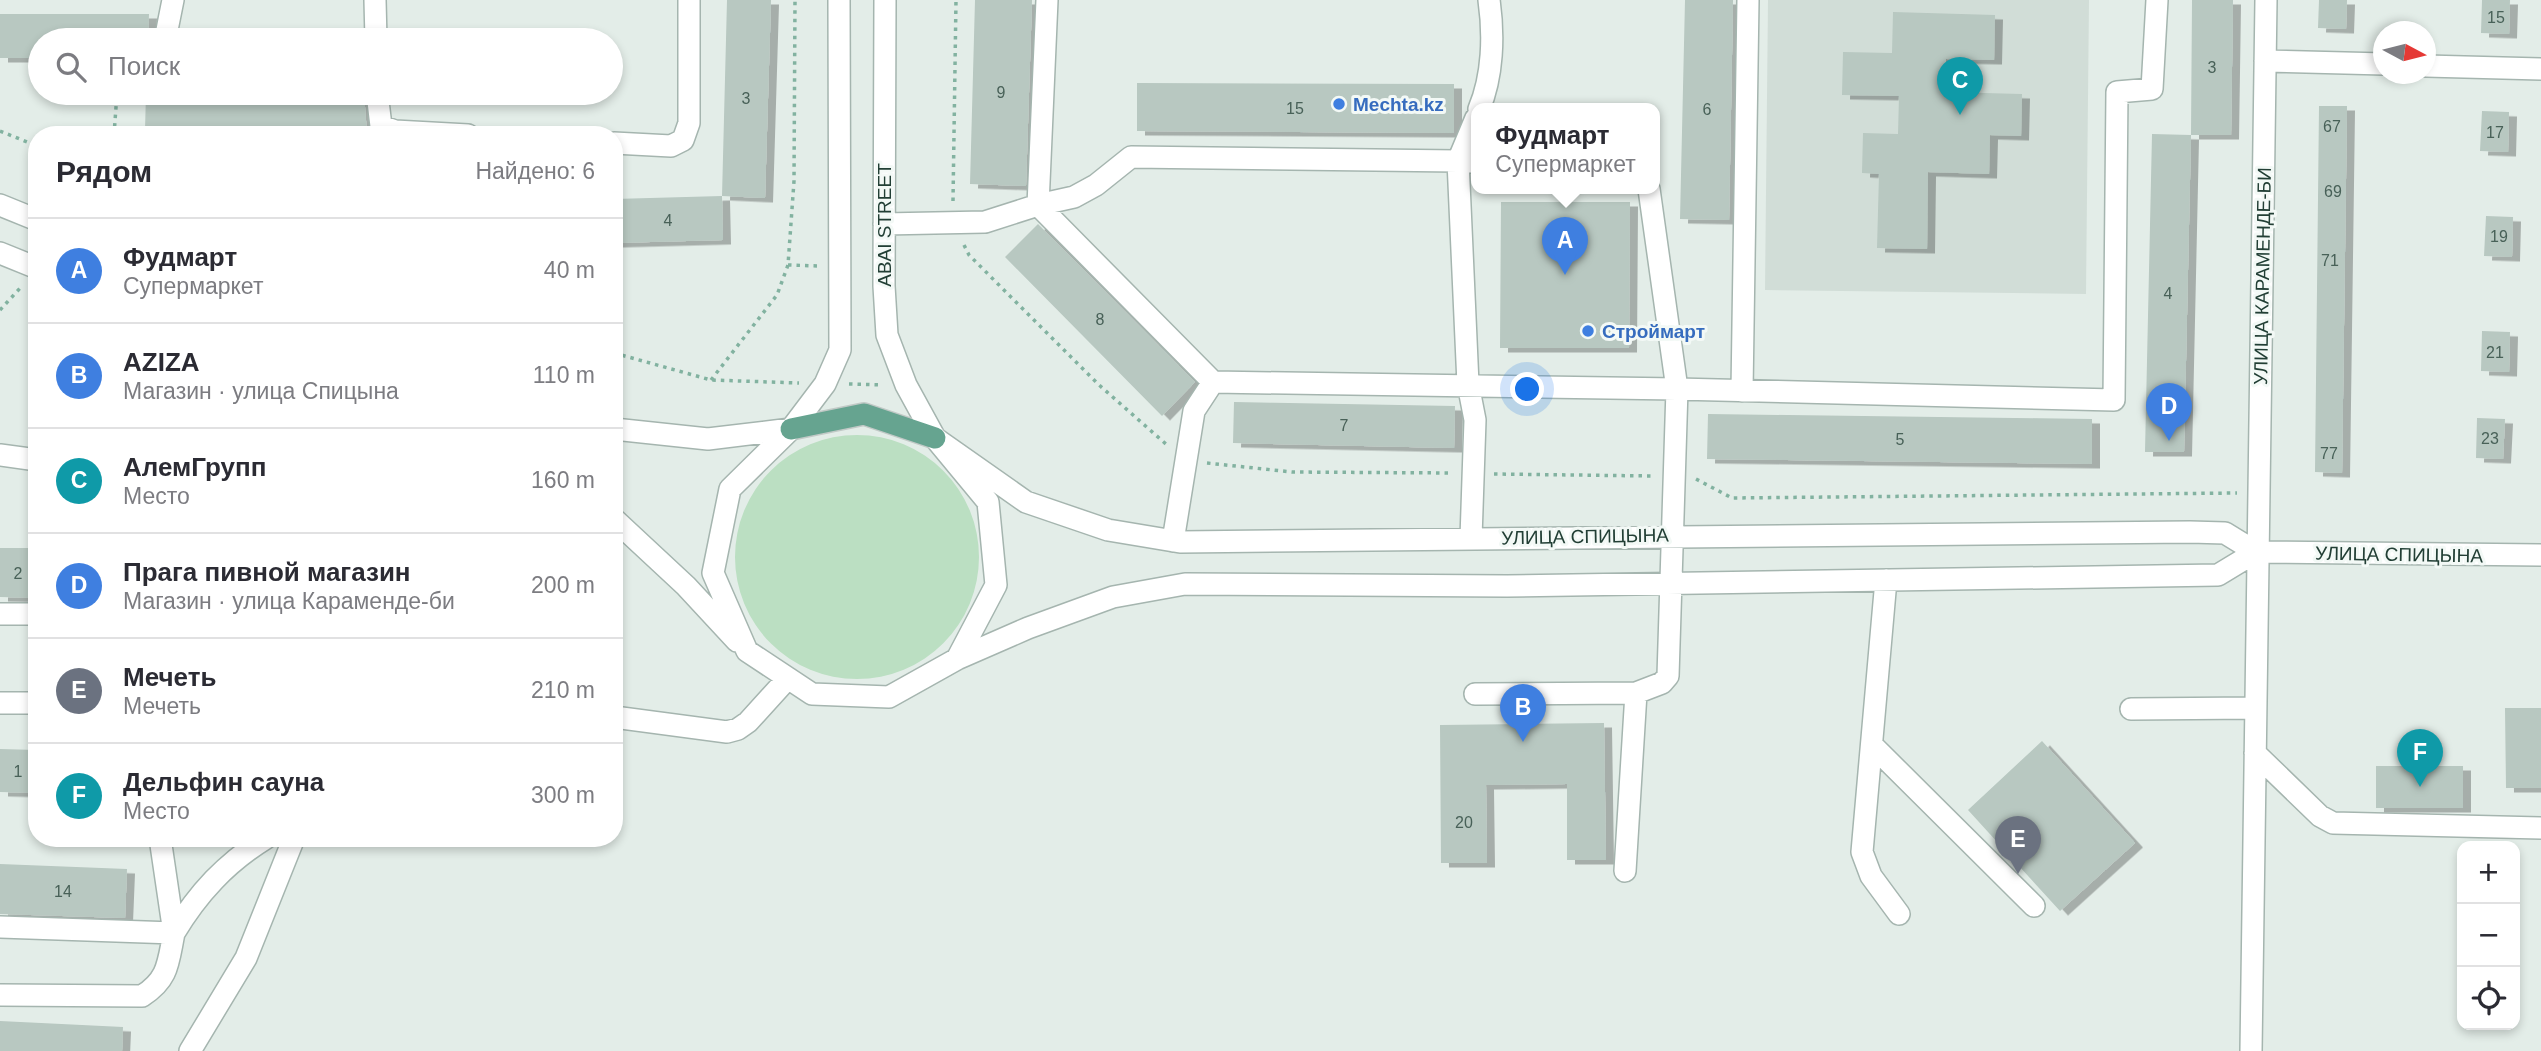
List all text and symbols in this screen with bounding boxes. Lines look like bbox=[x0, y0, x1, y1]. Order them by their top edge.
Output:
house number: 15 bbox=[2487, 9, 2505, 26]
north arrow bbox=[2373, 21, 2436, 84]
search box bbox=[28, 28, 623, 105]
icon: search bbox=[52, 48, 90, 86]
text: Поиск bbox=[108, 51, 180, 81]
pin: C bbox=[1937, 57, 1983, 115]
house number: 3 bbox=[2208, 59, 2217, 76]
house number: 9 bbox=[997, 84, 1006, 101]
house number: 3 bbox=[742, 90, 751, 107]
place label: Mechta.kz bbox=[1353, 94, 1444, 115]
marker: Mechta.kz bbox=[1331, 96, 1347, 112]
house number: 15 bbox=[1286, 100, 1304, 117]
house number: 6 bbox=[1703, 101, 1712, 118]
popup bbox=[1471, 103, 1660, 194]
house number: 67 bbox=[2323, 118, 2341, 135]
text: Фудмарт bbox=[1495, 120, 1609, 150]
house number: 17 bbox=[2486, 124, 2504, 141]
text: Супермаркет bbox=[1495, 151, 1636, 177]
text: Рядом bbox=[56, 155, 152, 188]
text: Найдено: 6 bbox=[475, 158, 595, 184]
street label: ABAI STREET bbox=[874, 163, 895, 287]
street label: УЛИЦА КАРАМЕНДЕ-БИ bbox=[2250, 167, 2275, 385]
house number: 69 bbox=[2324, 183, 2342, 200]
house number: 4 bbox=[664, 212, 673, 229]
pin: A bbox=[1542, 217, 1588, 275]
house number: 19 bbox=[2490, 228, 2508, 245]
text: Фудмарт bbox=[123, 242, 237, 272]
house number: 71 bbox=[2321, 252, 2339, 269]
text: A bbox=[71, 257, 87, 283]
text: 40 m bbox=[544, 257, 595, 283]
text: Супермаркет bbox=[123, 273, 263, 299]
house number: 4 bbox=[2164, 285, 2173, 302]
house number: 8 bbox=[1096, 311, 1105, 328]
place label: Строймарт bbox=[1602, 321, 1705, 342]
marker: Строймарт bbox=[1580, 323, 1596, 339]
house number: 21 bbox=[2486, 344, 2504, 361]
text: AZIZA bbox=[123, 347, 200, 377]
text: B bbox=[71, 362, 87, 388]
text: 110 m bbox=[533, 362, 595, 388]
your location bbox=[1510, 372, 1544, 406]
text: Магазин · улица Спицына bbox=[123, 378, 399, 404]
pin: D bbox=[2146, 383, 2192, 441]
house number: 7 bbox=[1340, 417, 1349, 434]
house number: 23 bbox=[2481, 430, 2499, 447]
house number: 5 bbox=[1896, 431, 1905, 448]
house number: 77 bbox=[2320, 445, 2338, 462]
text: АлемГрупп bbox=[123, 452, 266, 482]
text: C bbox=[71, 467, 87, 493]
text: 160 m bbox=[531, 467, 595, 493]
text: Место bbox=[123, 483, 190, 509]
street label: УЛИЦА СПИЦЫНА bbox=[1501, 525, 1669, 548]
street label: УЛИЦА СПИЦЫНА bbox=[2315, 543, 2483, 566]
text: Прага пивной магазин bbox=[123, 557, 411, 587]
house number: 2 bbox=[14, 565, 23, 582]
text: D bbox=[71, 572, 87, 598]
text: 200 m bbox=[531, 572, 595, 598]
text: Магазин · улица Караменде-би bbox=[123, 588, 455, 614]
text: Мечеть bbox=[123, 662, 216, 692]
text: E bbox=[71, 677, 87, 703]
text: 210 m bbox=[531, 677, 595, 703]
pin: B bbox=[1500, 684, 1546, 742]
text: Мечеть bbox=[123, 693, 201, 719]
pin: F bbox=[2397, 729, 2443, 787]
house number: 1 bbox=[14, 763, 23, 780]
text: Дельфин сауна bbox=[123, 767, 324, 797]
text: F bbox=[72, 782, 86, 808]
text: 300 m bbox=[531, 782, 595, 808]
text: Место bbox=[123, 798, 190, 824]
house number: 20 bbox=[1455, 814, 1473, 831]
pin: E bbox=[1995, 816, 2041, 874]
map controls bbox=[2457, 841, 2520, 1030]
button: + bbox=[2457, 841, 2520, 904]
house number: 14 bbox=[54, 883, 72, 900]
button: − bbox=[2457, 904, 2520, 967]
button: locate bbox=[2457, 967, 2520, 1030]

